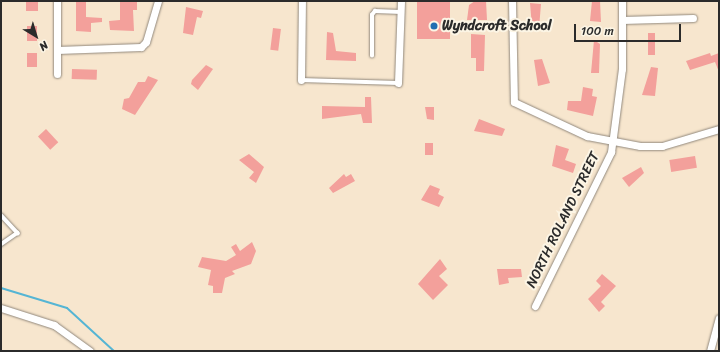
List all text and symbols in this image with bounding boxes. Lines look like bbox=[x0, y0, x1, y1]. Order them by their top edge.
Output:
north arrow bbox=[16, 16, 56, 56]
scale bar bbox=[576, 16, 683, 42]
place label: Wyndcroft School bbox=[442, 18, 552, 34]
text: 100 m bbox=[581, 20, 614, 42]
marker: Wyndcroft School bbox=[429, 21, 439, 31]
text: N bbox=[35, 36, 53, 56]
street label: NORTH ROLAND STREET bbox=[522, 149, 604, 291]

